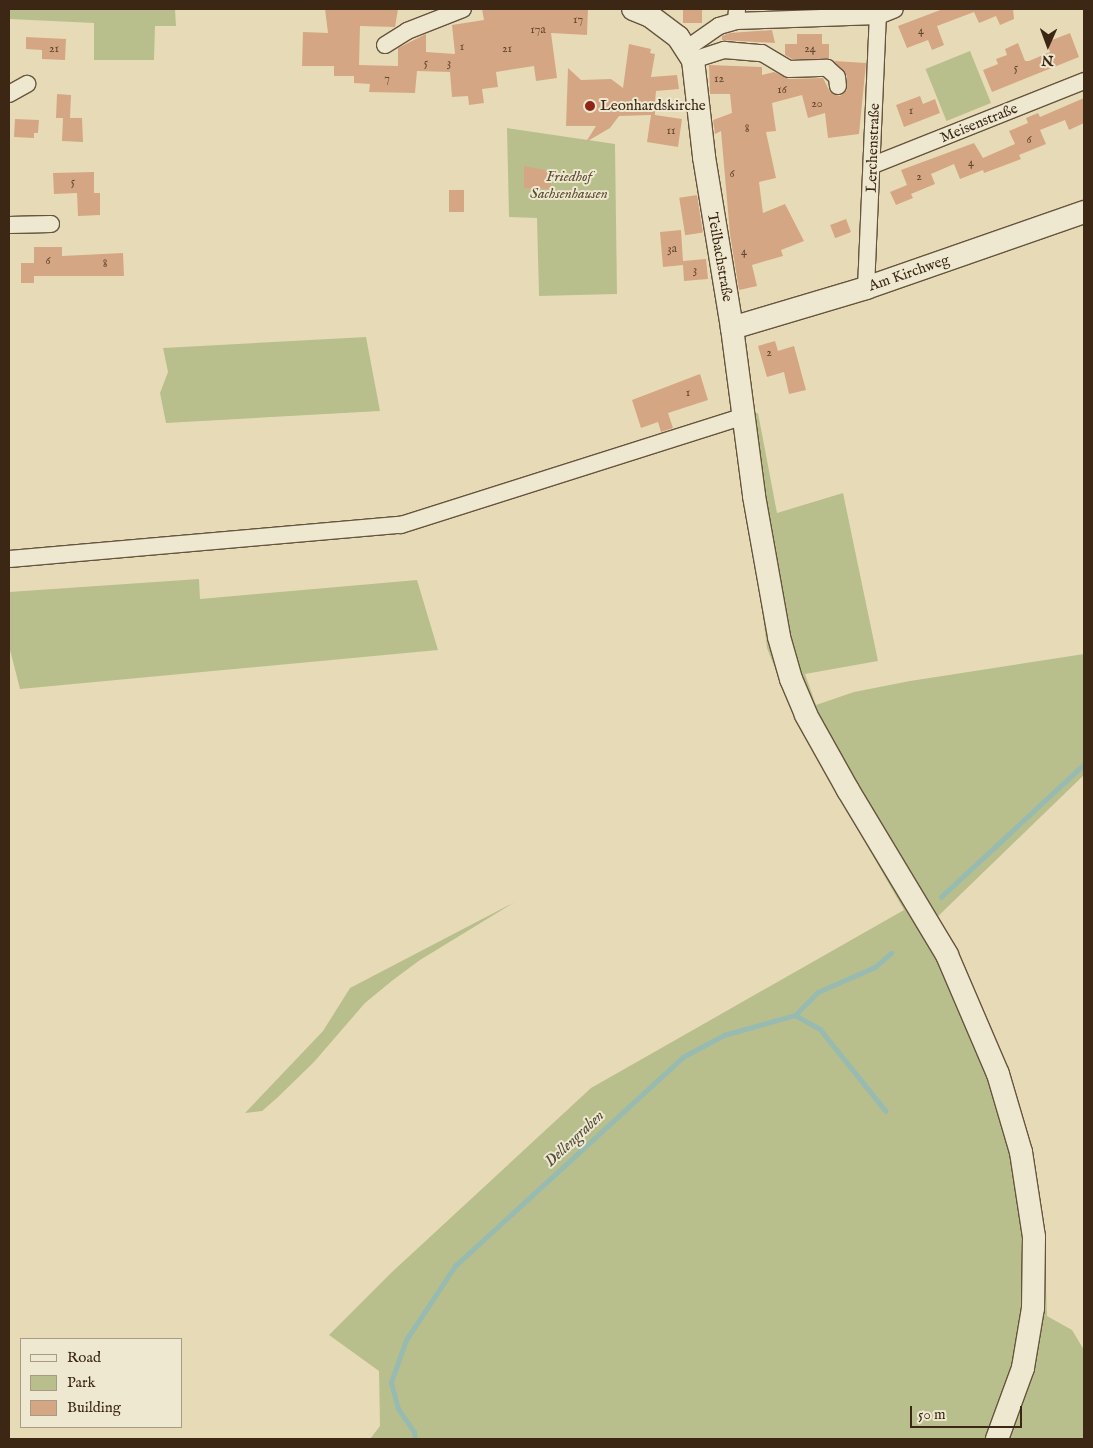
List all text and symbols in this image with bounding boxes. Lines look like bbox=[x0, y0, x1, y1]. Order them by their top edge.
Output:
house number: 17 bbox=[573, 13, 583, 27]
north arrow bbox=[1023, 20, 1073, 70]
house number: 17a bbox=[530, 23, 546, 37]
house number: 4 bbox=[918, 24, 924, 38]
house number: 1 bbox=[460, 40, 464, 54]
house number: 21 bbox=[49, 42, 59, 56]
house number: 21 bbox=[502, 42, 512, 56]
house number: 24 bbox=[804, 42, 816, 56]
text: N bbox=[1041, 51, 1054, 69]
house number: 5 bbox=[424, 56, 428, 70]
house number: 3 bbox=[447, 56, 451, 70]
house number: 5 bbox=[1014, 61, 1018, 75]
house number: 7 bbox=[384, 72, 390, 86]
house number: 12 bbox=[714, 72, 724, 86]
house number: 16 bbox=[777, 83, 787, 97]
place label: Leonhardskirche bbox=[600, 97, 706, 115]
house number: 20 bbox=[811, 97, 823, 111]
street label: Meisenstraße bbox=[938, 99, 1020, 147]
marker: Leonhardskirche bbox=[584, 100, 596, 112]
street label: Lerchenstraße bbox=[862, 103, 884, 193]
house number: 1 bbox=[909, 104, 913, 118]
house number: 8 bbox=[745, 122, 749, 136]
house number: 11 bbox=[667, 124, 675, 138]
house number: 6 bbox=[1026, 133, 1032, 147]
house number: 4 bbox=[968, 156, 974, 170]
park label: Friedhof Sachsenhausen bbox=[530, 167, 608, 202]
house number: 6 bbox=[729, 167, 735, 181]
house number: 2 bbox=[916, 170, 922, 184]
house number: 5 bbox=[71, 175, 75, 189]
street label: Teilbachstraße bbox=[703, 211, 737, 303]
house number: 3a bbox=[667, 242, 677, 256]
house number: 4 bbox=[741, 245, 747, 259]
street label: Am Kirchweg bbox=[866, 251, 952, 295]
house number: 6 bbox=[45, 254, 51, 268]
house number: 8 bbox=[103, 257, 107, 271]
house number: 3 bbox=[693, 263, 697, 277]
house number: 2 bbox=[766, 346, 772, 360]
house number: 1 bbox=[686, 386, 690, 400]
water label: Dellengraben bbox=[541, 1107, 609, 1171]
legend bbox=[20, 1338, 182, 1428]
text: Road bbox=[67, 1348, 101, 1367]
text: Park bbox=[67, 1373, 96, 1392]
scale bar bbox=[913, 1396, 1026, 1428]
text: Building bbox=[67, 1398, 121, 1417]
text: 50 m bbox=[918, 1405, 946, 1424]

